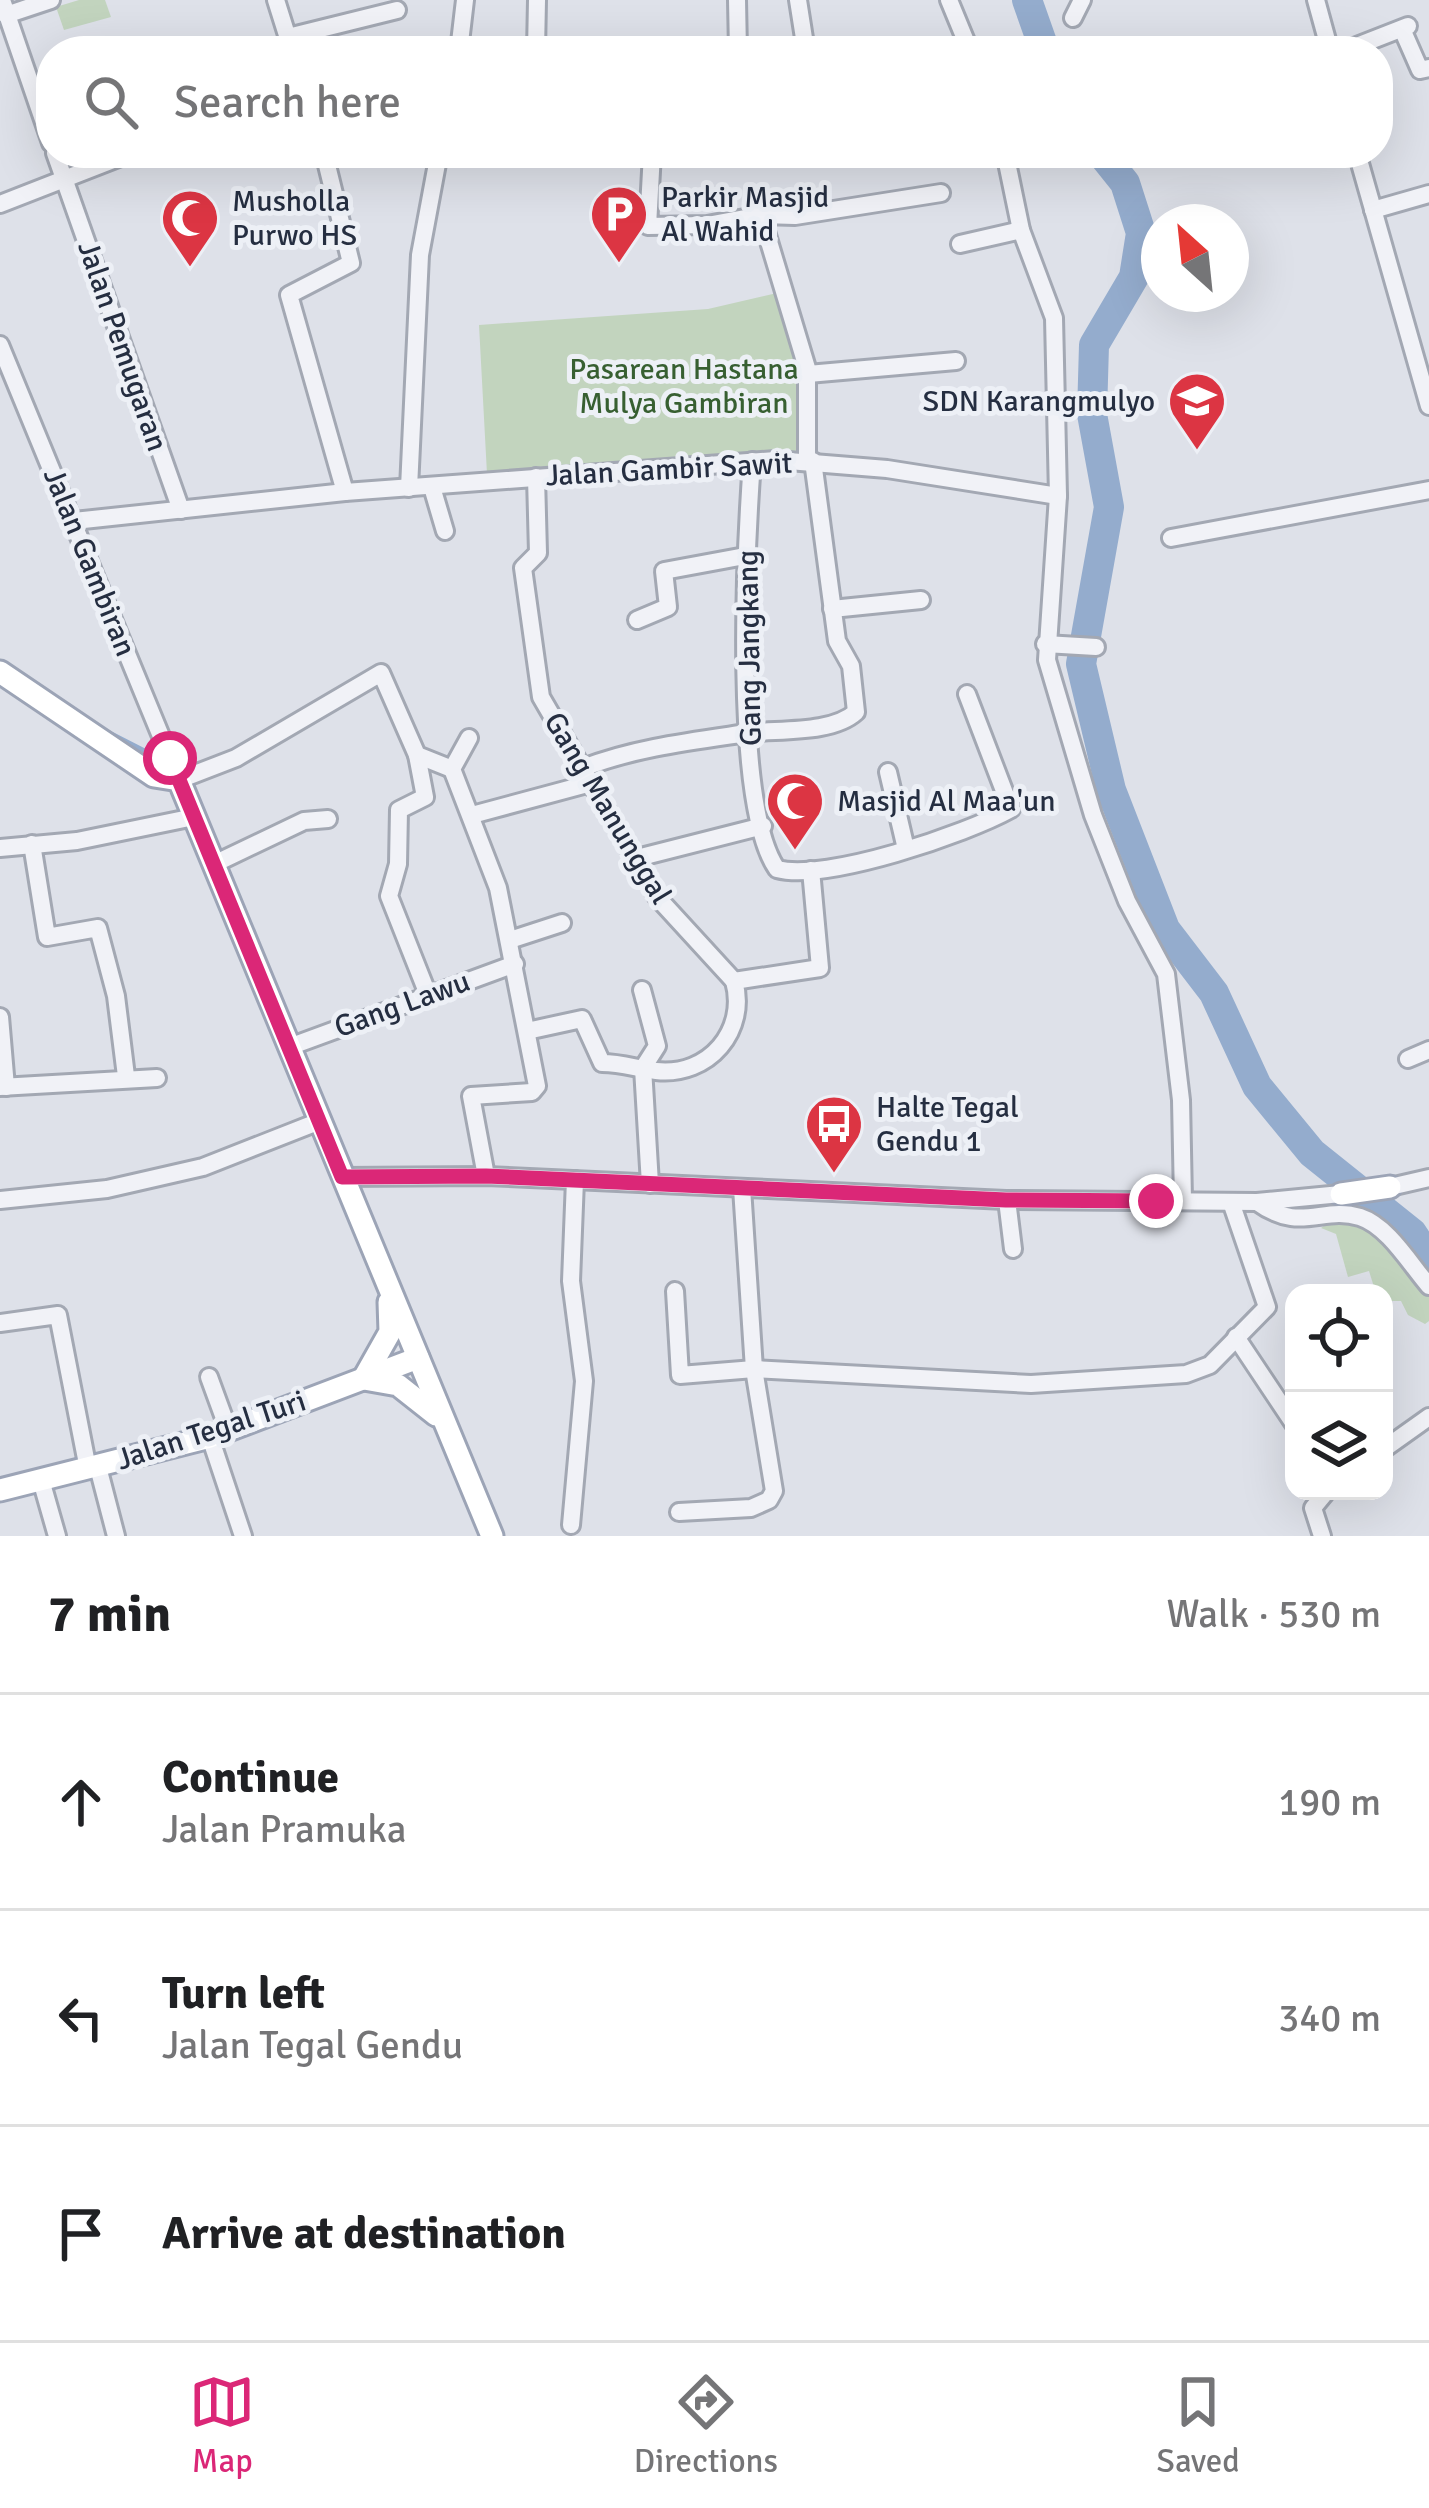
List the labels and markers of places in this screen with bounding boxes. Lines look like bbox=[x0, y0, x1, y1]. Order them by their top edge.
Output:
place label: Parkir Masjid Al Wahid bbox=[661, 179, 829, 250]
place label: Musholla Purwo HS bbox=[232, 183, 357, 254]
parking icon: Parkir Masjid Al Wahid bbox=[588, 183, 650, 265]
mosque icon: Musholla Purwo HS bbox=[159, 187, 221, 269]
school or university icon: SDN Karangmulyo bbox=[1166, 370, 1228, 452]
place label: SDN Karangmulyo bbox=[923, 383, 1155, 420]
mosque icon: Masjid Al Maa'un bbox=[764, 770, 826, 852]
place label: Masjid Al Maa'un bbox=[837, 783, 1056, 820]
place label: Halte Tegal Gendu 1 bbox=[876, 1089, 1019, 1160]
bus stop icon: Halte Tegal Gendu 1 bbox=[803, 1093, 865, 1175]

